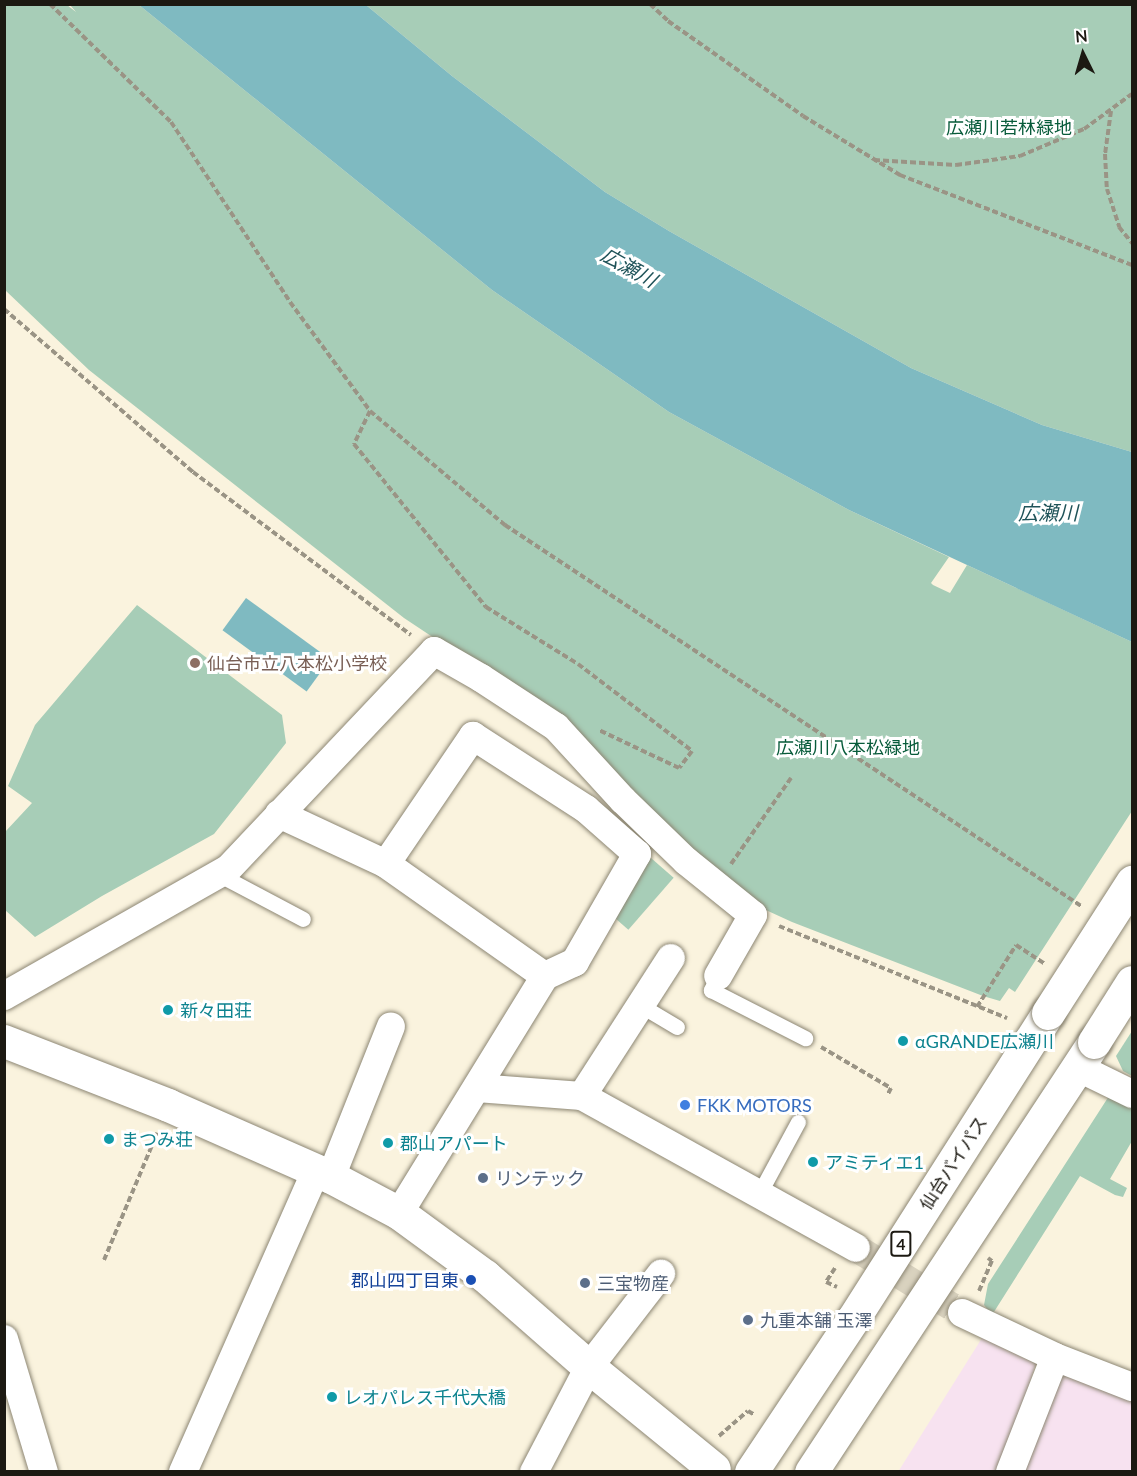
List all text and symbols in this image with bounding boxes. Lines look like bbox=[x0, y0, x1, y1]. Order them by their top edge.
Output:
north arrow bbox=[1053, 24, 1113, 84]
text: N bbox=[1074, 26, 1088, 46]
park label: 広瀬川若林緑地 bbox=[946, 116, 1072, 138]
water label: 広瀬川 bbox=[597, 242, 661, 292]
water label: 広瀬川 bbox=[1018, 500, 1078, 524]
place label: 仙台市立八本松小学校 bbox=[207, 652, 387, 674]
marker: 仙台市立八本松小学校 bbox=[188, 656, 202, 670]
park label: 広瀬川八本松緑地 bbox=[776, 736, 920, 758]
place label: 新々田荘 bbox=[180, 999, 252, 1021]
marker: 新々田荘 bbox=[161, 1003, 175, 1017]
place label: αGRANDE広瀬川 bbox=[915, 1030, 1054, 1052]
marker: αGRANDE広瀬川 bbox=[896, 1034, 910, 1048]
place label: FKK MOTORS bbox=[697, 1094, 812, 1116]
marker: FKK MOTORS bbox=[678, 1098, 692, 1112]
street label: 仙台バイパス bbox=[915, 1112, 991, 1214]
place label: まつみ荘 bbox=[121, 1128, 193, 1150]
marker: まつみ荘 bbox=[102, 1132, 116, 1146]
place label: 郡山アパート bbox=[400, 1132, 508, 1154]
marker: 郡山アパート bbox=[381, 1136, 395, 1150]
place label: アミティエ1 bbox=[825, 1151, 925, 1173]
marker: アミティエ1 bbox=[806, 1155, 820, 1169]
place label: リンテック bbox=[495, 1167, 585, 1189]
marker: リンテック bbox=[476, 1171, 490, 1185]
road number: 4 bbox=[889, 1231, 913, 1257]
place label: 郡山四丁目東 bbox=[351, 1269, 459, 1291]
place label: 三宝物産 bbox=[597, 1272, 669, 1294]
marker: 郡山四丁目東 bbox=[464, 1273, 478, 1287]
marker: 三宝物産 bbox=[578, 1276, 592, 1290]
place label: 九重本舗 玉澤 bbox=[760, 1309, 873, 1331]
marker: 九重本舗 玉澤 bbox=[741, 1313, 755, 1327]
place label: レオパレス千代大橋 bbox=[344, 1386, 506, 1408]
marker: レオパレス千代大橋 bbox=[325, 1390, 339, 1404]

